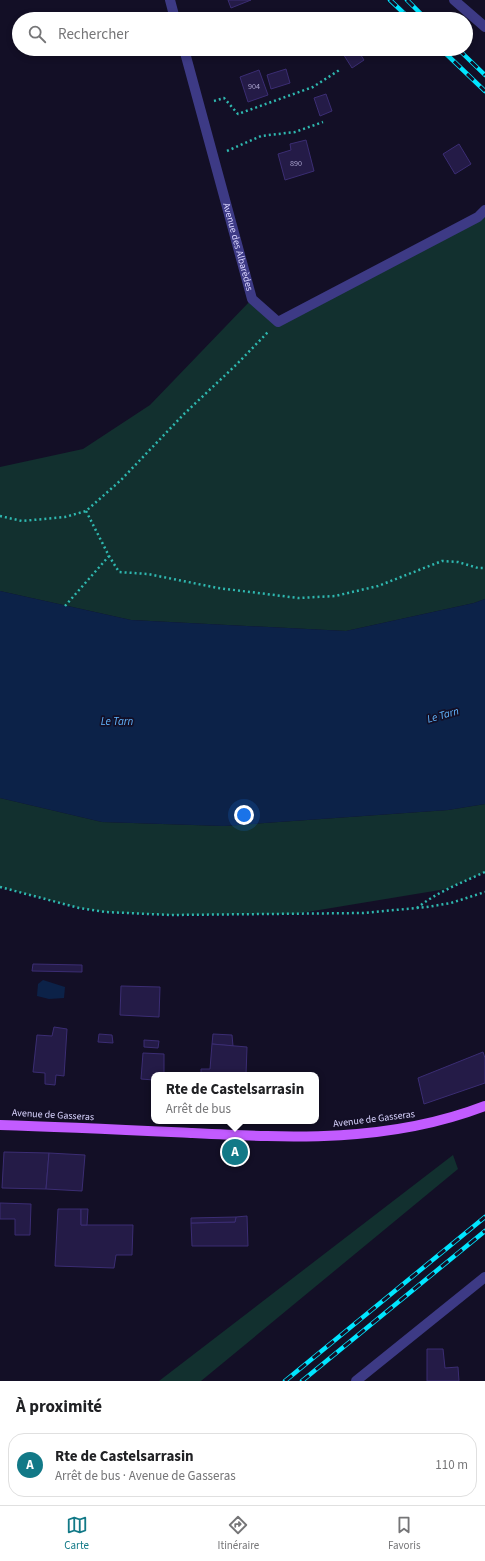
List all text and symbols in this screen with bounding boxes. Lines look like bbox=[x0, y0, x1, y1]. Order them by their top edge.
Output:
search box bbox=[12, 12, 473, 56]
icon: search bbox=[26, 23, 48, 45]
text: Rechercher bbox=[58, 24, 129, 45]
house number: 904 bbox=[248, 81, 260, 92]
house number: 890 bbox=[290, 158, 302, 169]
street label: Avenue des Albarèdes bbox=[219, 201, 257, 293]
water label: Le Tarn bbox=[425, 703, 461, 727]
water label: Le Tarn bbox=[101, 714, 134, 729]
your location bbox=[234, 805, 254, 825]
popup bbox=[151, 1072, 319, 1124]
text: Rte de Castelsarrasin bbox=[166, 1079, 304, 1100]
text: Arrêt de bus bbox=[166, 1100, 231, 1118]
street label: Avenue de Gasseras bbox=[12, 1106, 94, 1124]
street label: Avenue de Gasseras bbox=[332, 1107, 416, 1131]
pin: A bbox=[222, 1137, 248, 1167]
text: À proximité bbox=[16, 1395, 102, 1419]
text: Rte de Castelsarrasin bbox=[55, 1446, 194, 1467]
text: A bbox=[26, 1456, 34, 1474]
text: 110 m bbox=[435, 1456, 468, 1474]
text: Arrêt de bus · Avenue de Gasseras bbox=[55, 1467, 236, 1485]
tab: Carte bbox=[64, 1514, 89, 1553]
tab: Itinéraire bbox=[218, 1514, 259, 1553]
tab: Favoris bbox=[388, 1514, 421, 1553]

